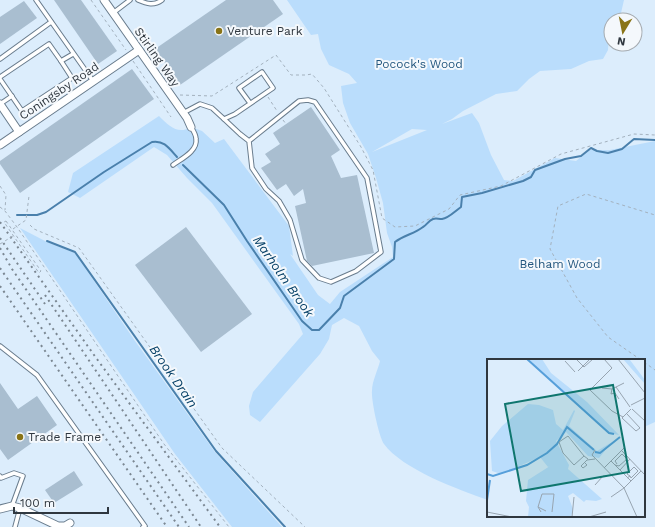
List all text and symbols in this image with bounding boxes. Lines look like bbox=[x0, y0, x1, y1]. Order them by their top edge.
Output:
north arrow bbox=[603, 12, 643, 52]
place label: Venture Park bbox=[227, 24, 303, 38]
street label: Stirling Way bbox=[131, 25, 183, 90]
marker: Venture Park bbox=[214, 26, 224, 36]
text: N bbox=[616, 34, 626, 48]
park label: Pocock's Wood bbox=[375, 57, 463, 71]
street label: Coningsby Road bbox=[17, 59, 101, 123]
water label: Marholm Brook bbox=[250, 233, 318, 320]
park label: Belham Wood bbox=[520, 257, 600, 271]
water label: Brook Drain bbox=[147, 342, 201, 411]
inset map bbox=[487, 359, 645, 517]
place label: Trade Frame bbox=[28, 430, 101, 444]
marker: Trade Frame bbox=[15, 432, 25, 442]
scale bar bbox=[14, 489, 108, 515]
text: 100 m bbox=[20, 496, 55, 510]

